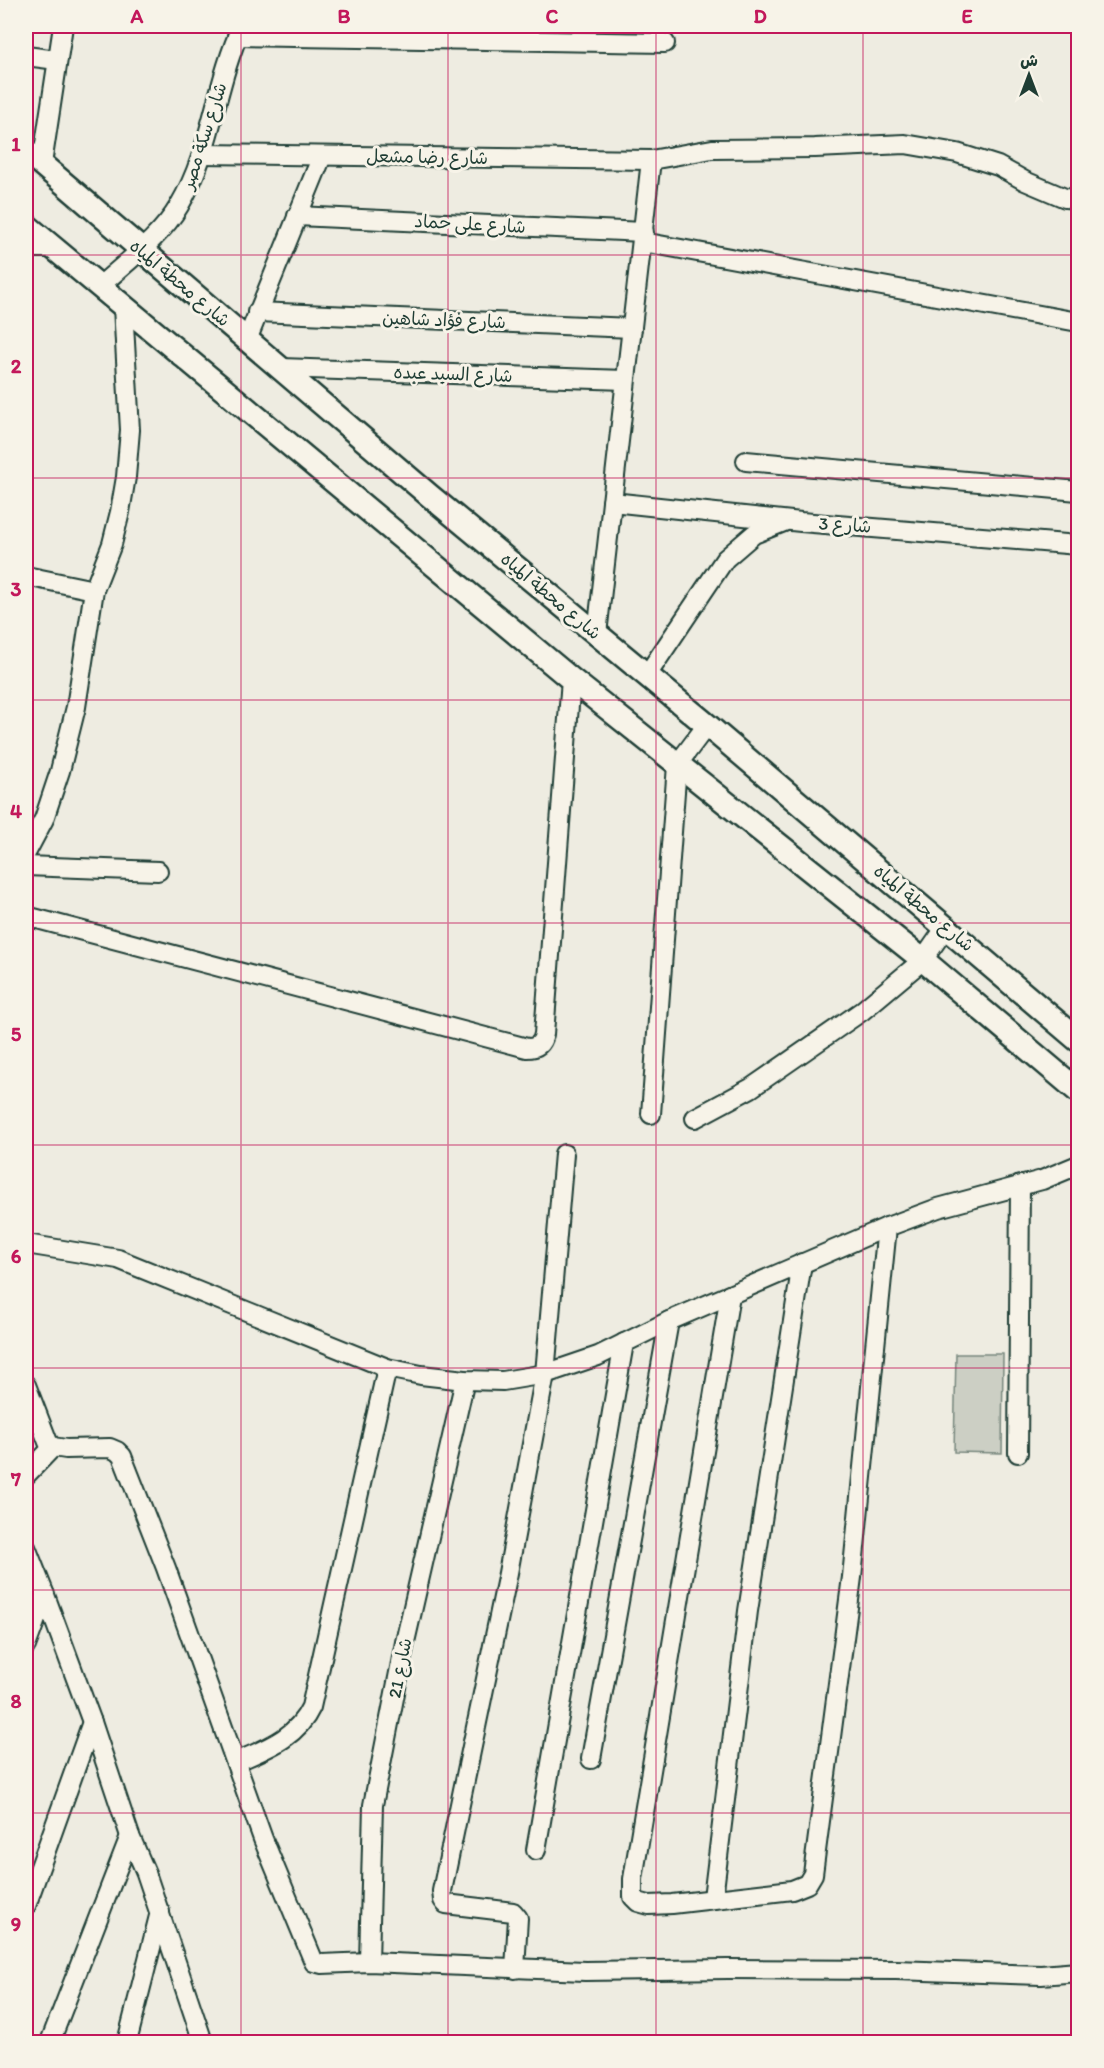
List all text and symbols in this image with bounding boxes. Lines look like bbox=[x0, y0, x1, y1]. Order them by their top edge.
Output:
text: A bbox=[130, 4, 144, 28]
text: B bbox=[338, 4, 351, 28]
text: C bbox=[546, 4, 559, 28]
text: D bbox=[753, 4, 767, 28]
text: E bbox=[961, 4, 973, 28]
north arrow bbox=[999, 45, 1059, 105]
text: ش bbox=[1020, 51, 1038, 70]
street label: شارع سكة مصر bbox=[176, 80, 233, 194]
text: 1 bbox=[11, 132, 21, 156]
street label: شارع رضا مشعل bbox=[366, 145, 488, 170]
street label: شارع على حماد bbox=[414, 210, 526, 239]
street label: شارع محطة المياه bbox=[125, 235, 235, 332]
street label: شارع فؤاد شاهين bbox=[382, 307, 506, 334]
text: 2 bbox=[11, 354, 22, 378]
street label: شارع السيد عبده bbox=[393, 361, 513, 388]
street label: شارع 3 bbox=[818, 512, 872, 539]
street label: شارع محطة المياه bbox=[496, 548, 606, 645]
text: 3 bbox=[11, 577, 22, 601]
text: 4 bbox=[10, 799, 22, 823]
street label: شارع محطة المياه bbox=[869, 860, 979, 957]
text: 5 bbox=[11, 1022, 22, 1046]
text: 6 bbox=[11, 1244, 22, 1268]
text: 7 bbox=[10, 1467, 21, 1491]
street label: شارع 21 bbox=[383, 1636, 418, 1700]
text: 8 bbox=[11, 1689, 22, 1713]
text: 9 bbox=[11, 1912, 21, 1936]

